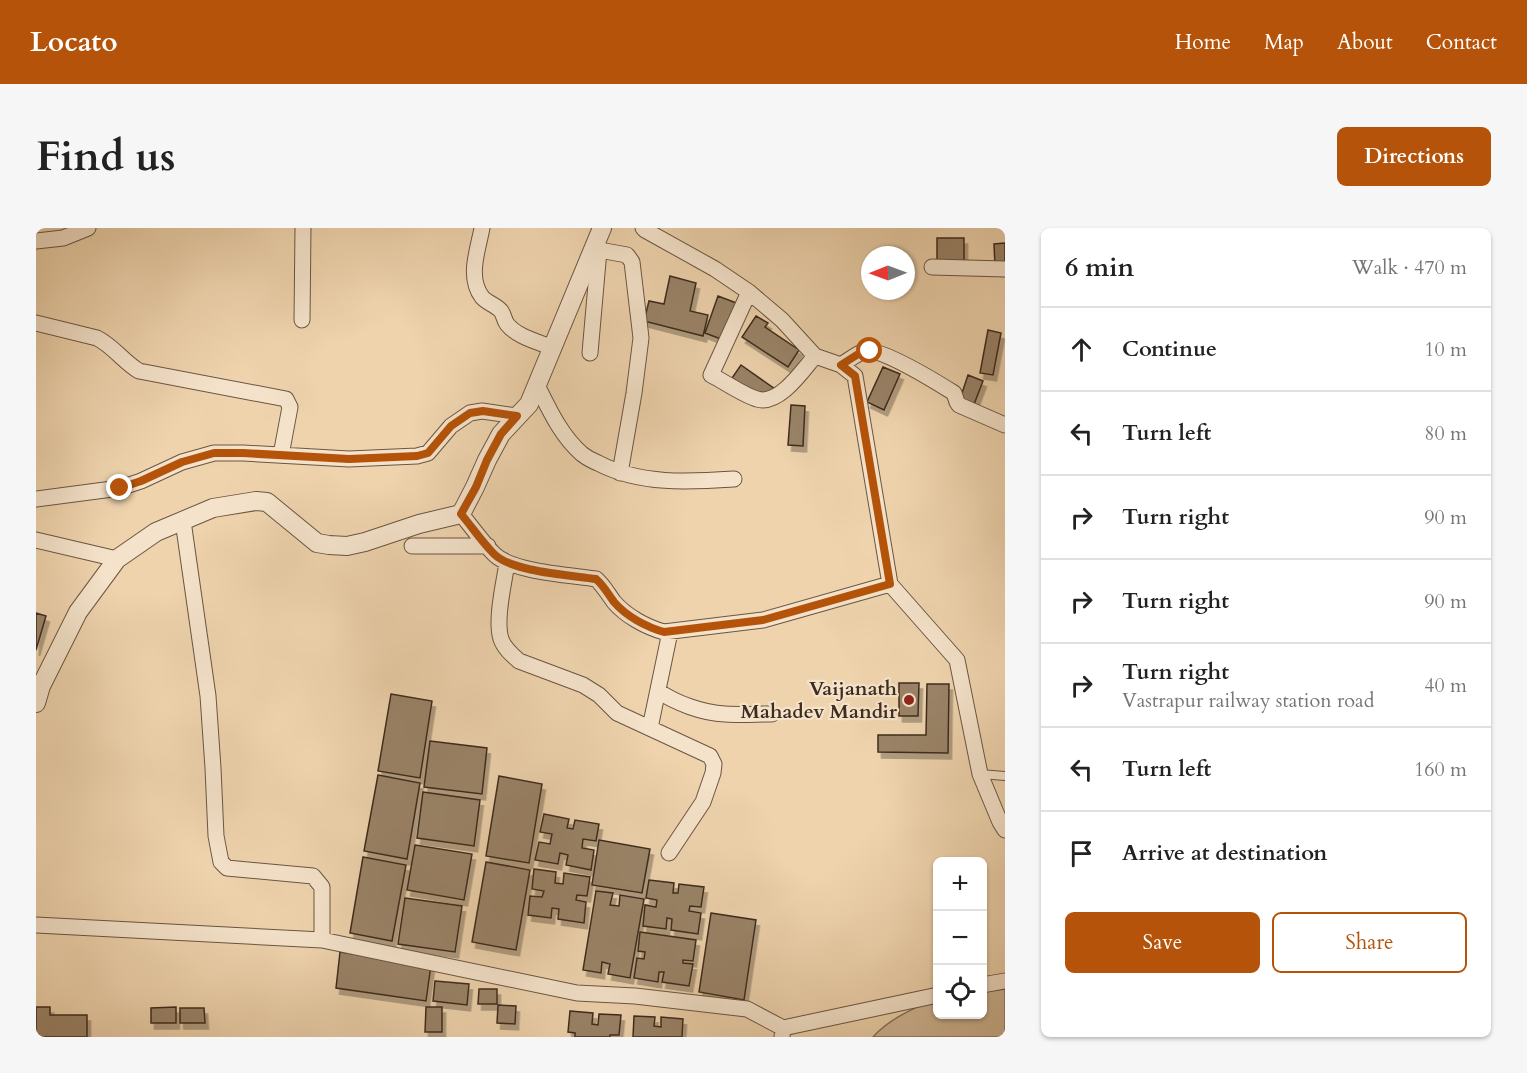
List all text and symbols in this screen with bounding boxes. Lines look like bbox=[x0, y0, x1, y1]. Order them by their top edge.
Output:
text: Locato bbox=[30, 23, 118, 61]
text: Home bbox=[1175, 28, 1231, 57]
text: Map bbox=[1264, 28, 1304, 57]
text: About bbox=[1337, 28, 1393, 57]
text: Contact bbox=[1426, 28, 1497, 57]
button: Directions bbox=[1337, 127, 1491, 186]
text: Find us bbox=[36, 128, 176, 185]
north arrow bbox=[861, 246, 915, 300]
text: 6 min bbox=[1065, 250, 1134, 285]
text: Walk · 470 m bbox=[1352, 254, 1467, 281]
icon: ahead bbox=[1065, 333, 1098, 366]
text: Continue bbox=[1122, 334, 1217, 364]
text: 10 m bbox=[1424, 336, 1467, 363]
route start bbox=[856, 337, 882, 363]
icon: left bbox=[1065, 417, 1098, 450]
text: Turn left bbox=[1122, 418, 1211, 448]
text: 80 m bbox=[1424, 420, 1467, 447]
route end bbox=[106, 474, 132, 500]
icon: right bbox=[1065, 501, 1098, 534]
text: Turn right bbox=[1122, 502, 1229, 532]
text: 90 m bbox=[1424, 504, 1467, 531]
icon: right bbox=[1065, 585, 1098, 618]
text: Turn right bbox=[1122, 586, 1229, 616]
text: 90 m bbox=[1424, 588, 1467, 615]
text: Turn right bbox=[1122, 657, 1229, 687]
icon: right bbox=[1065, 669, 1098, 702]
text: 40 m bbox=[1424, 672, 1467, 699]
place label: Vaijanath Mahadev Mandir bbox=[741, 675, 898, 725]
text: Vastrapur railway station road bbox=[1122, 687, 1374, 714]
marker: Vaijanath Mahadev Mandir bbox=[902, 693, 916, 707]
icon: left bbox=[1065, 753, 1098, 786]
text: Turn left bbox=[1122, 754, 1211, 784]
text: 160 m bbox=[1414, 756, 1467, 783]
icon: arrive bbox=[1065, 837, 1098, 870]
text: Arrive at destination bbox=[1122, 838, 1327, 868]
map controls bbox=[933, 857, 987, 1019]
button: + bbox=[933, 857, 987, 911]
button: − bbox=[933, 911, 987, 965]
button: Save bbox=[1065, 912, 1260, 973]
button: Share bbox=[1272, 912, 1467, 973]
button: locate bbox=[933, 965, 987, 1019]

